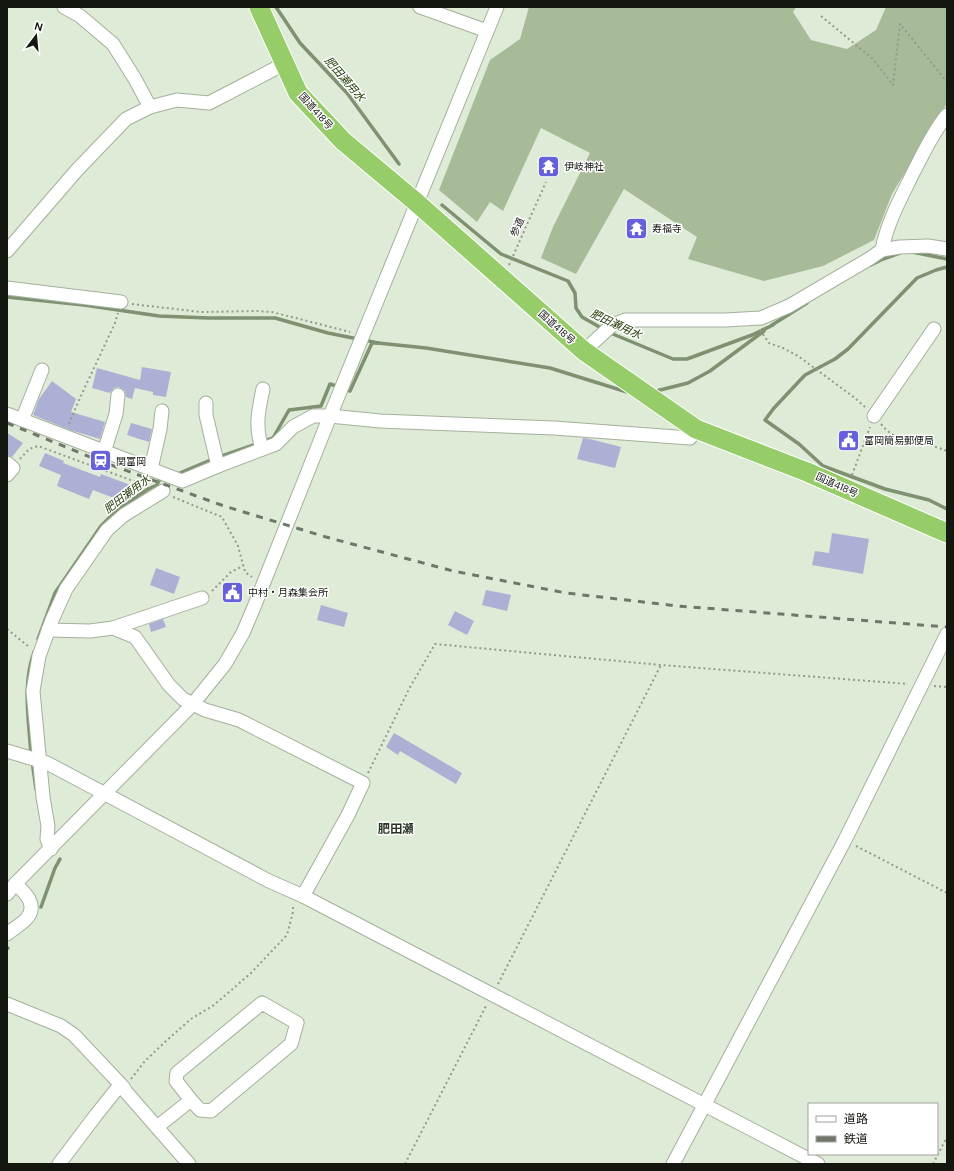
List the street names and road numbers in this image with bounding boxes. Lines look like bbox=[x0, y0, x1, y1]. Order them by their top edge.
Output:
street label: 国道418号 bbox=[296, 90, 336, 132]
street label: 参道 bbox=[507, 215, 527, 239]
street label: 国道418号 bbox=[536, 307, 578, 347]
street label: 国道418号 bbox=[814, 470, 860, 500]

